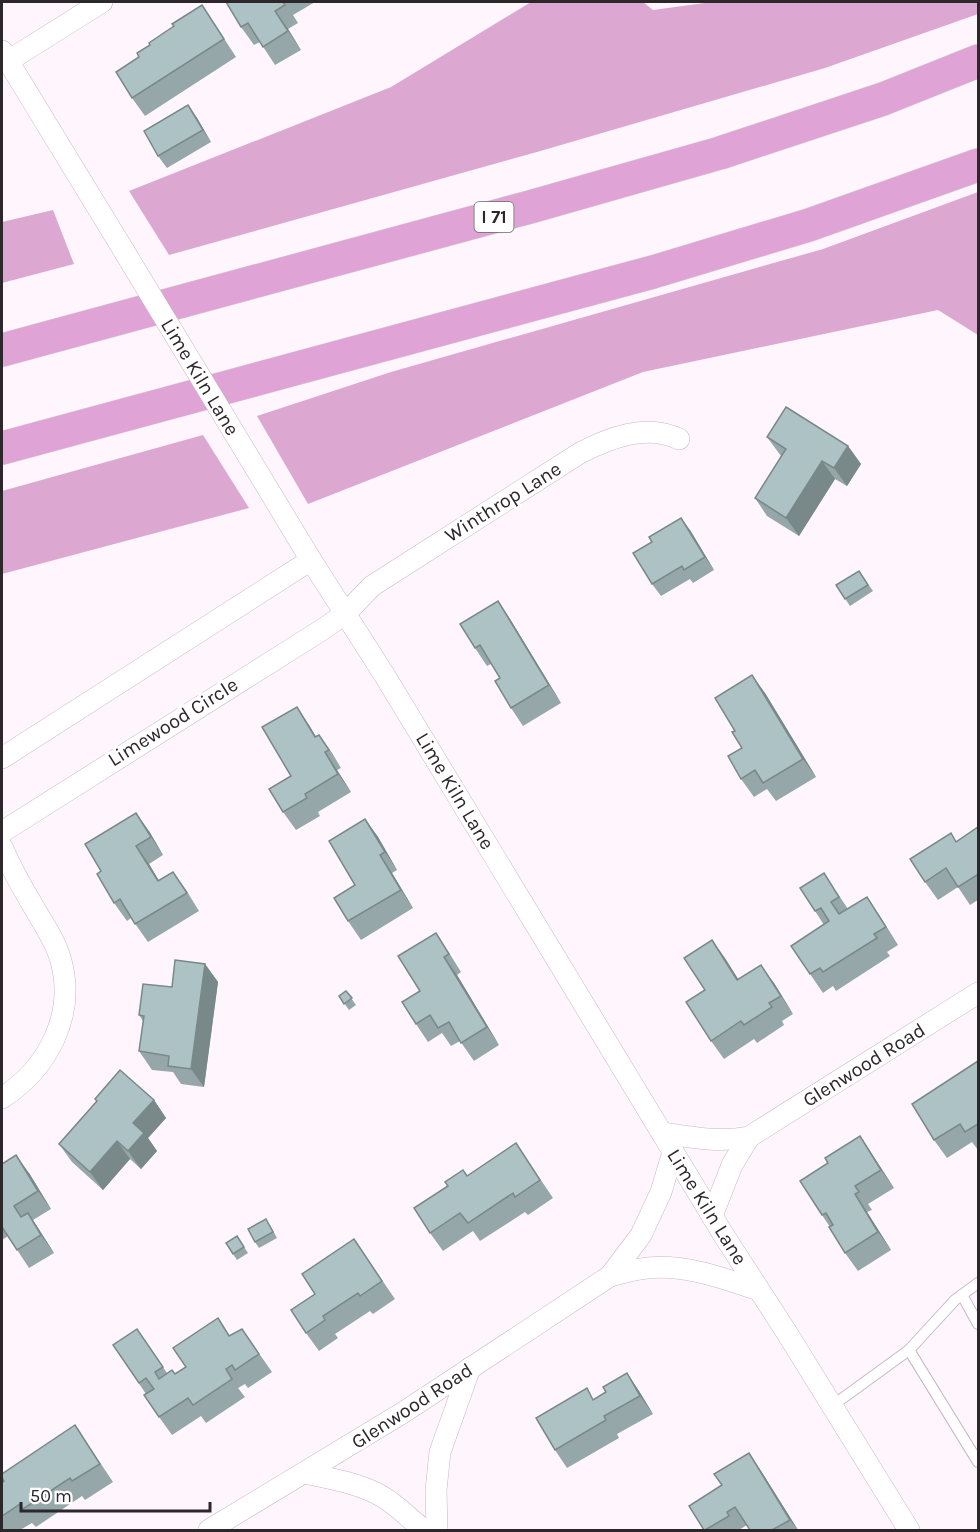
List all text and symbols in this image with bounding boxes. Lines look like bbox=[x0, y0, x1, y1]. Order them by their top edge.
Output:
road number: I 71 bbox=[474, 202, 514, 232]
street label: Lime Kiln Lane bbox=[156, 314, 244, 440]
street label: Winthrop Lane bbox=[441, 457, 565, 547]
street label: Limewood Circle bbox=[104, 673, 242, 771]
street label: Lime Kiln Lane bbox=[411, 728, 499, 854]
street label: Glenwood Road bbox=[799, 1018, 929, 1112]
street label: Lime Kiln Lane bbox=[662, 1145, 752, 1269]
street label: Glenwood Road bbox=[347, 1358, 477, 1454]
scale bar bbox=[21, 1475, 210, 1513]
text: 50 m bbox=[30, 1485, 72, 1507]

